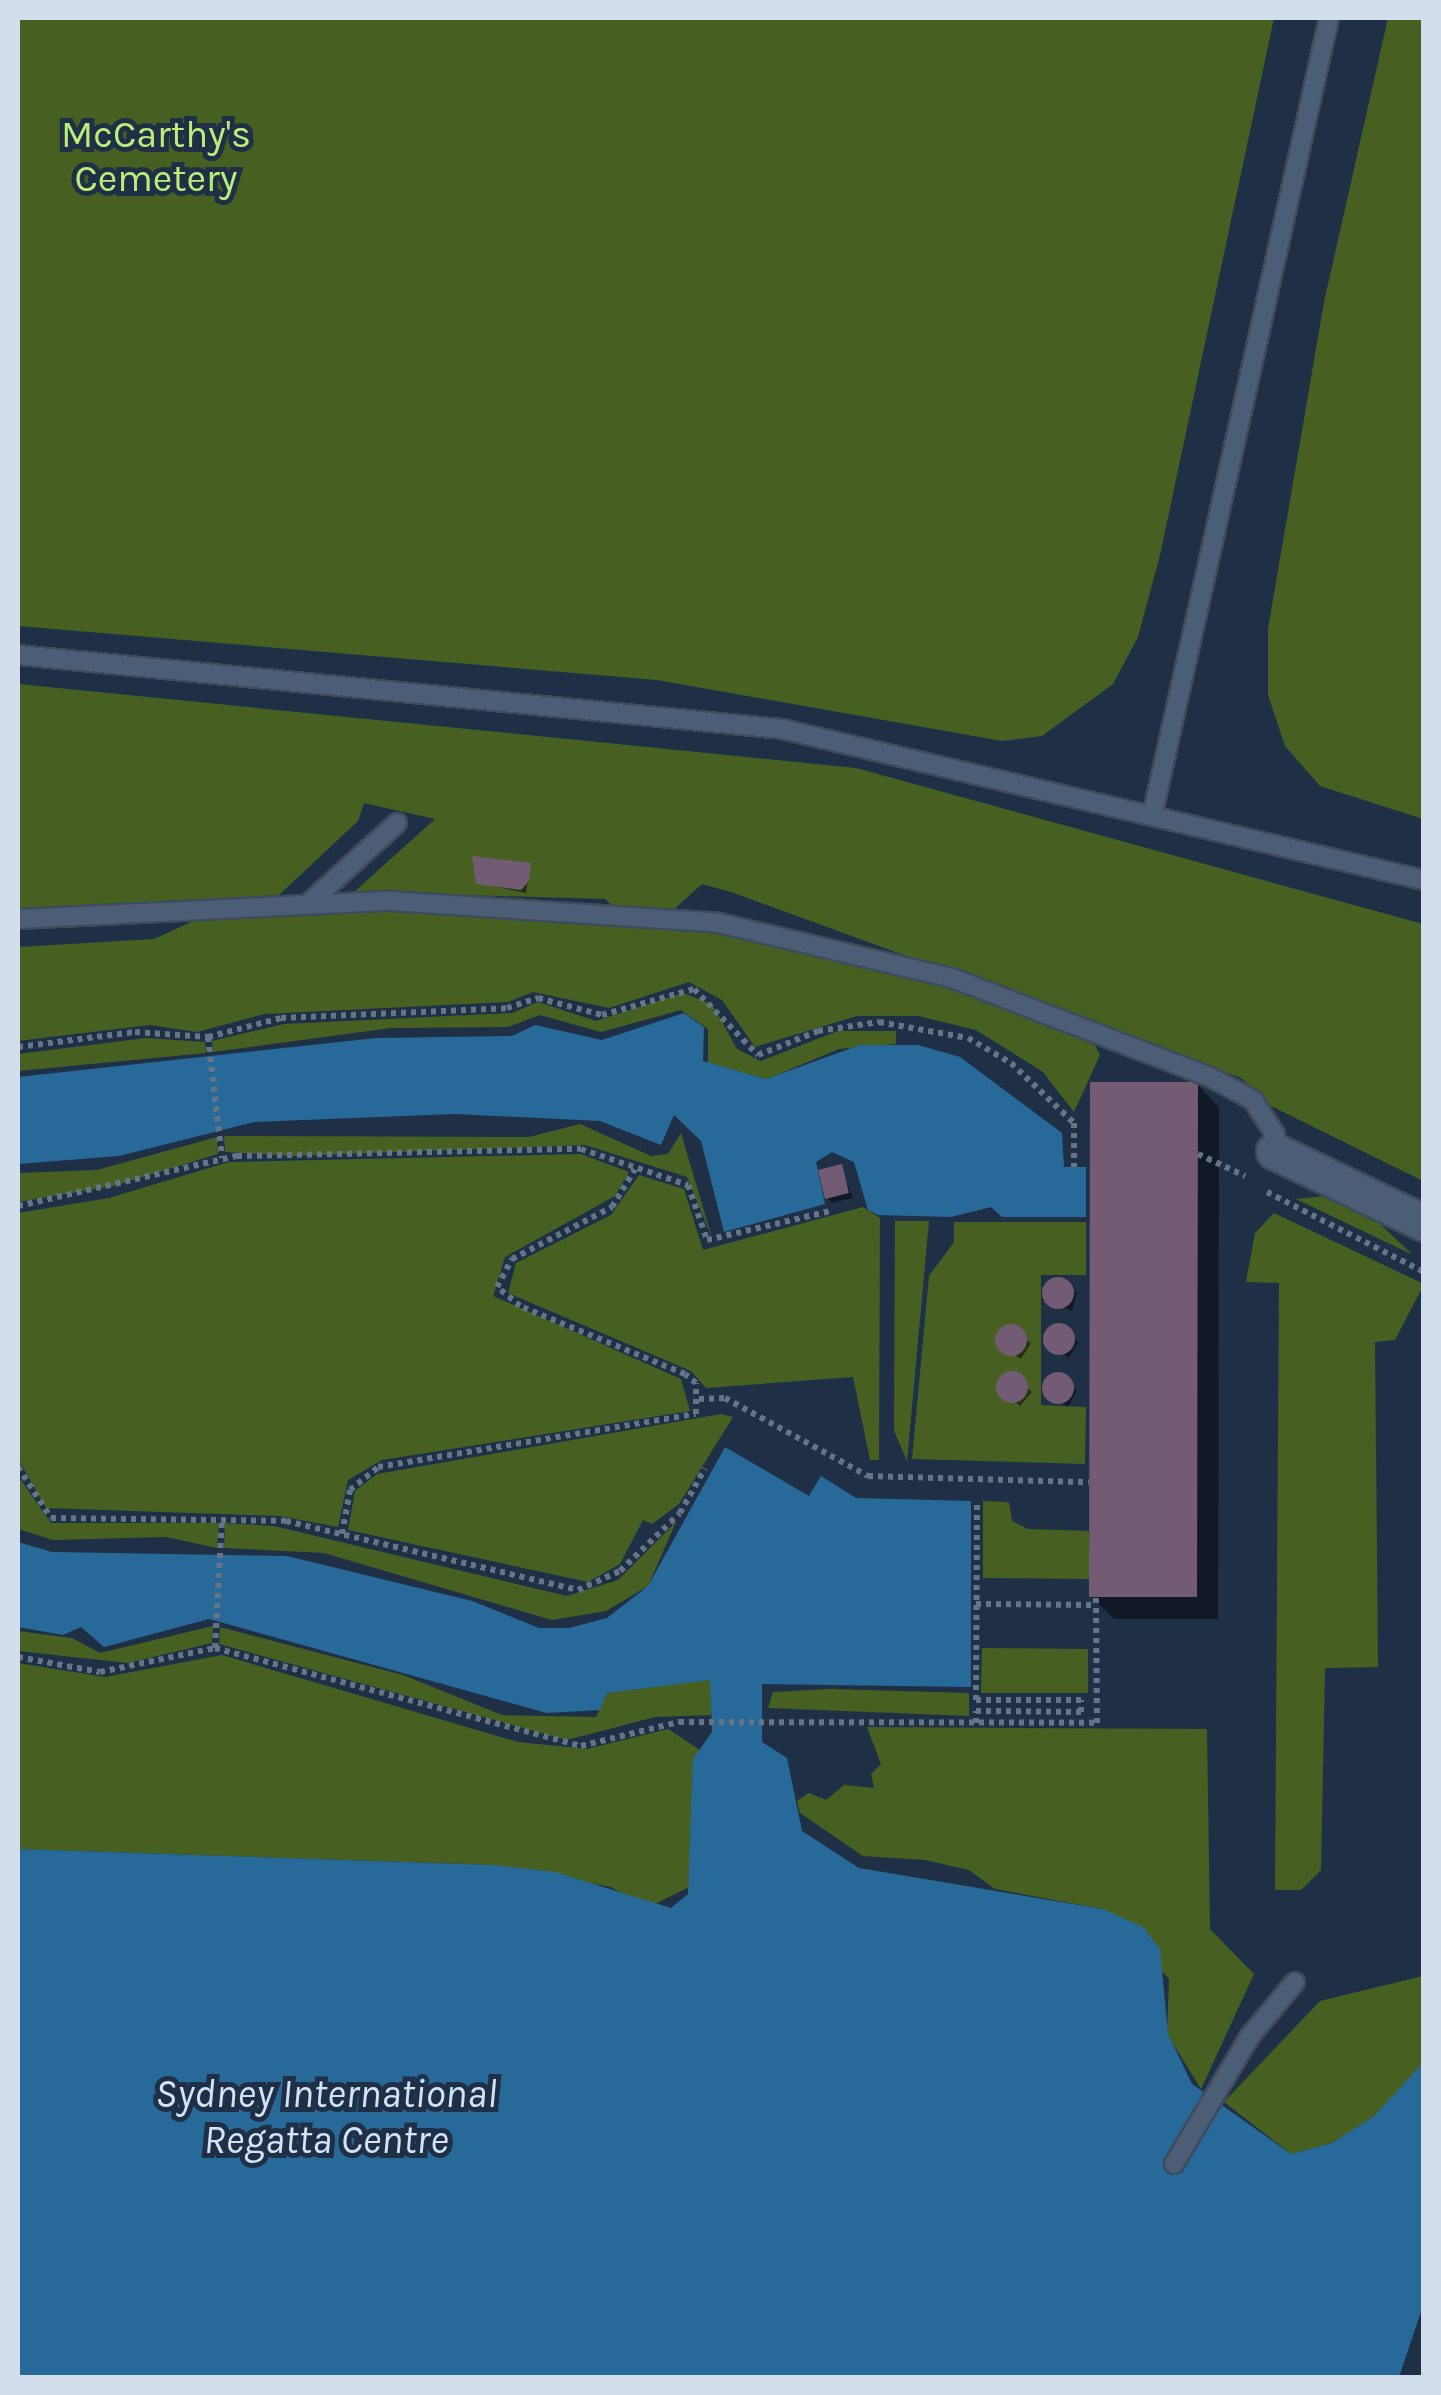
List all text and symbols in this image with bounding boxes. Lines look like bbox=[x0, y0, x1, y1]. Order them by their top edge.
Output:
park label: McCarthy's Cemetery bbox=[61, 112, 251, 202]
water label: Sydney International Regatta Centre bbox=[155, 2070, 497, 2164]

